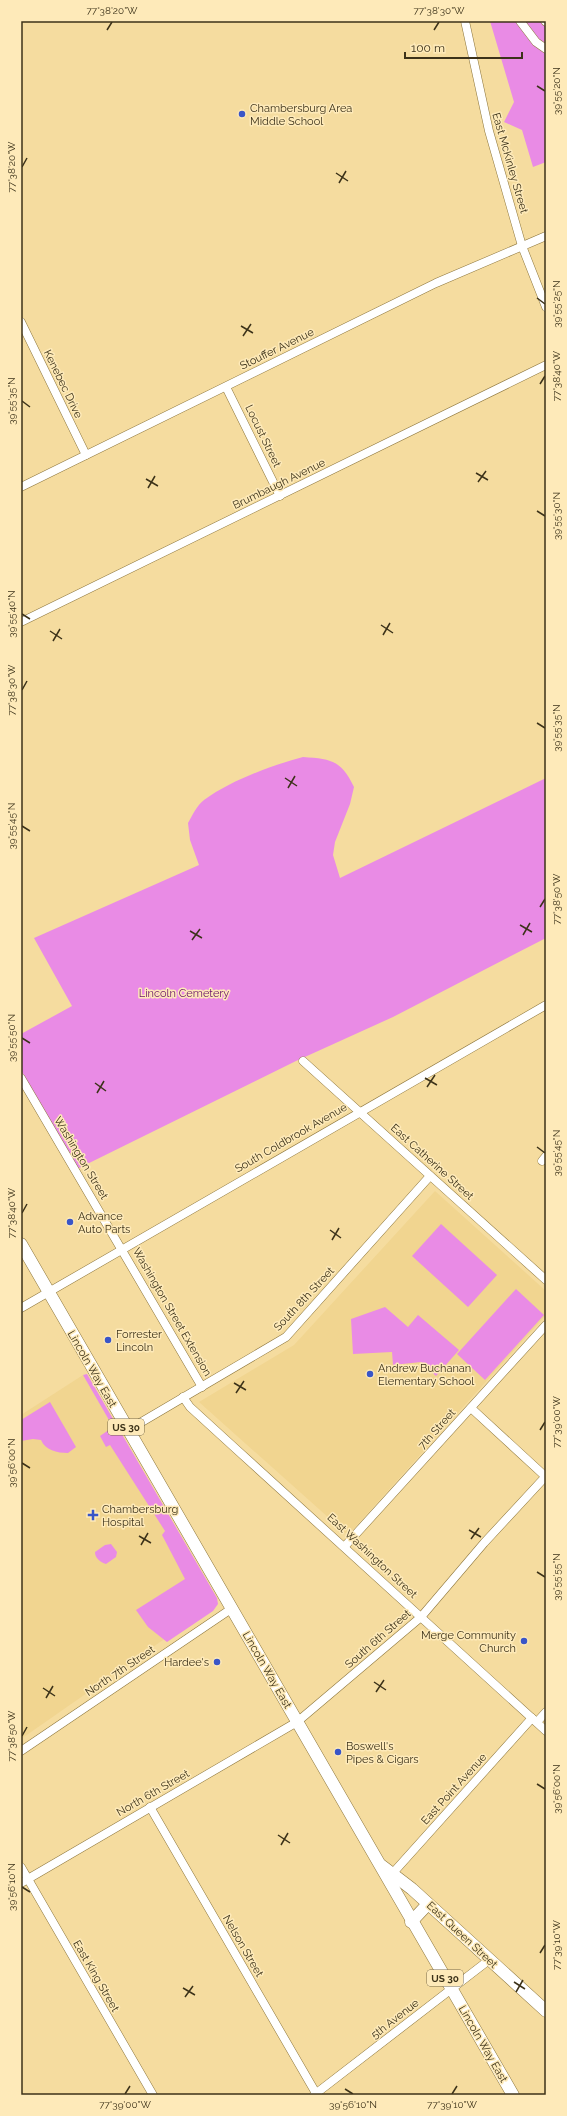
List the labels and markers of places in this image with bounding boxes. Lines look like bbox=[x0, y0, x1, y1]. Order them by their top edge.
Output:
place label: Chambersburg Area Middle School bbox=[250, 102, 352, 128]
marker: Chambersburg Area Middle School bbox=[237, 109, 247, 119]
place label: Advance Auto Parts bbox=[78, 1210, 130, 1236]
marker: Advance Auto Parts bbox=[65, 1217, 75, 1227]
place label: Forrester Lincoln bbox=[116, 1328, 162, 1354]
marker: Forrester Lincoln bbox=[103, 1335, 113, 1345]
place label: Andrew Buchanan Elementary School bbox=[378, 1362, 474, 1388]
marker: Andrew Buchanan Elementary School bbox=[365, 1369, 375, 1379]
place label: Chambersburg Hospital bbox=[102, 1503, 178, 1529]
marker: Chambersburg Hospital bbox=[87, 1509, 99, 1521]
place label: Merge Community Church bbox=[421, 1629, 516, 1655]
marker: Merge Community Church bbox=[519, 1636, 529, 1646]
place label: Hardee's bbox=[164, 1656, 209, 1669]
marker: Hardee's bbox=[212, 1657, 222, 1667]
place label: Boswell's Pipes & Cigars bbox=[346, 1740, 419, 1766]
marker: Boswell's Pipes & Cigars bbox=[333, 1747, 343, 1757]

